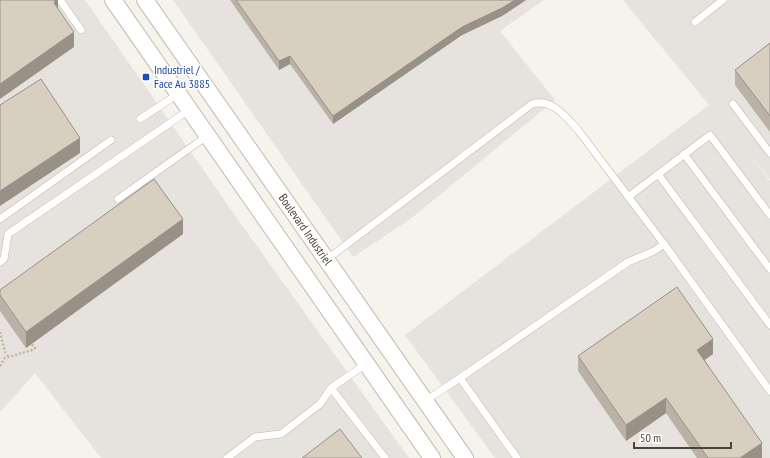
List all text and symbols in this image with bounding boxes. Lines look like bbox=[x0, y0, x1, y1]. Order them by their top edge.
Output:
place label: Industriel / Face Au 3885 bbox=[154, 62, 210, 91]
marker: Industriel / Face Au 3885 bbox=[141, 72, 151, 82]
street label: Boulevard Industriel bbox=[276, 191, 336, 268]
scale bar bbox=[634, 424, 731, 450]
text: 50 m bbox=[640, 430, 661, 445]

